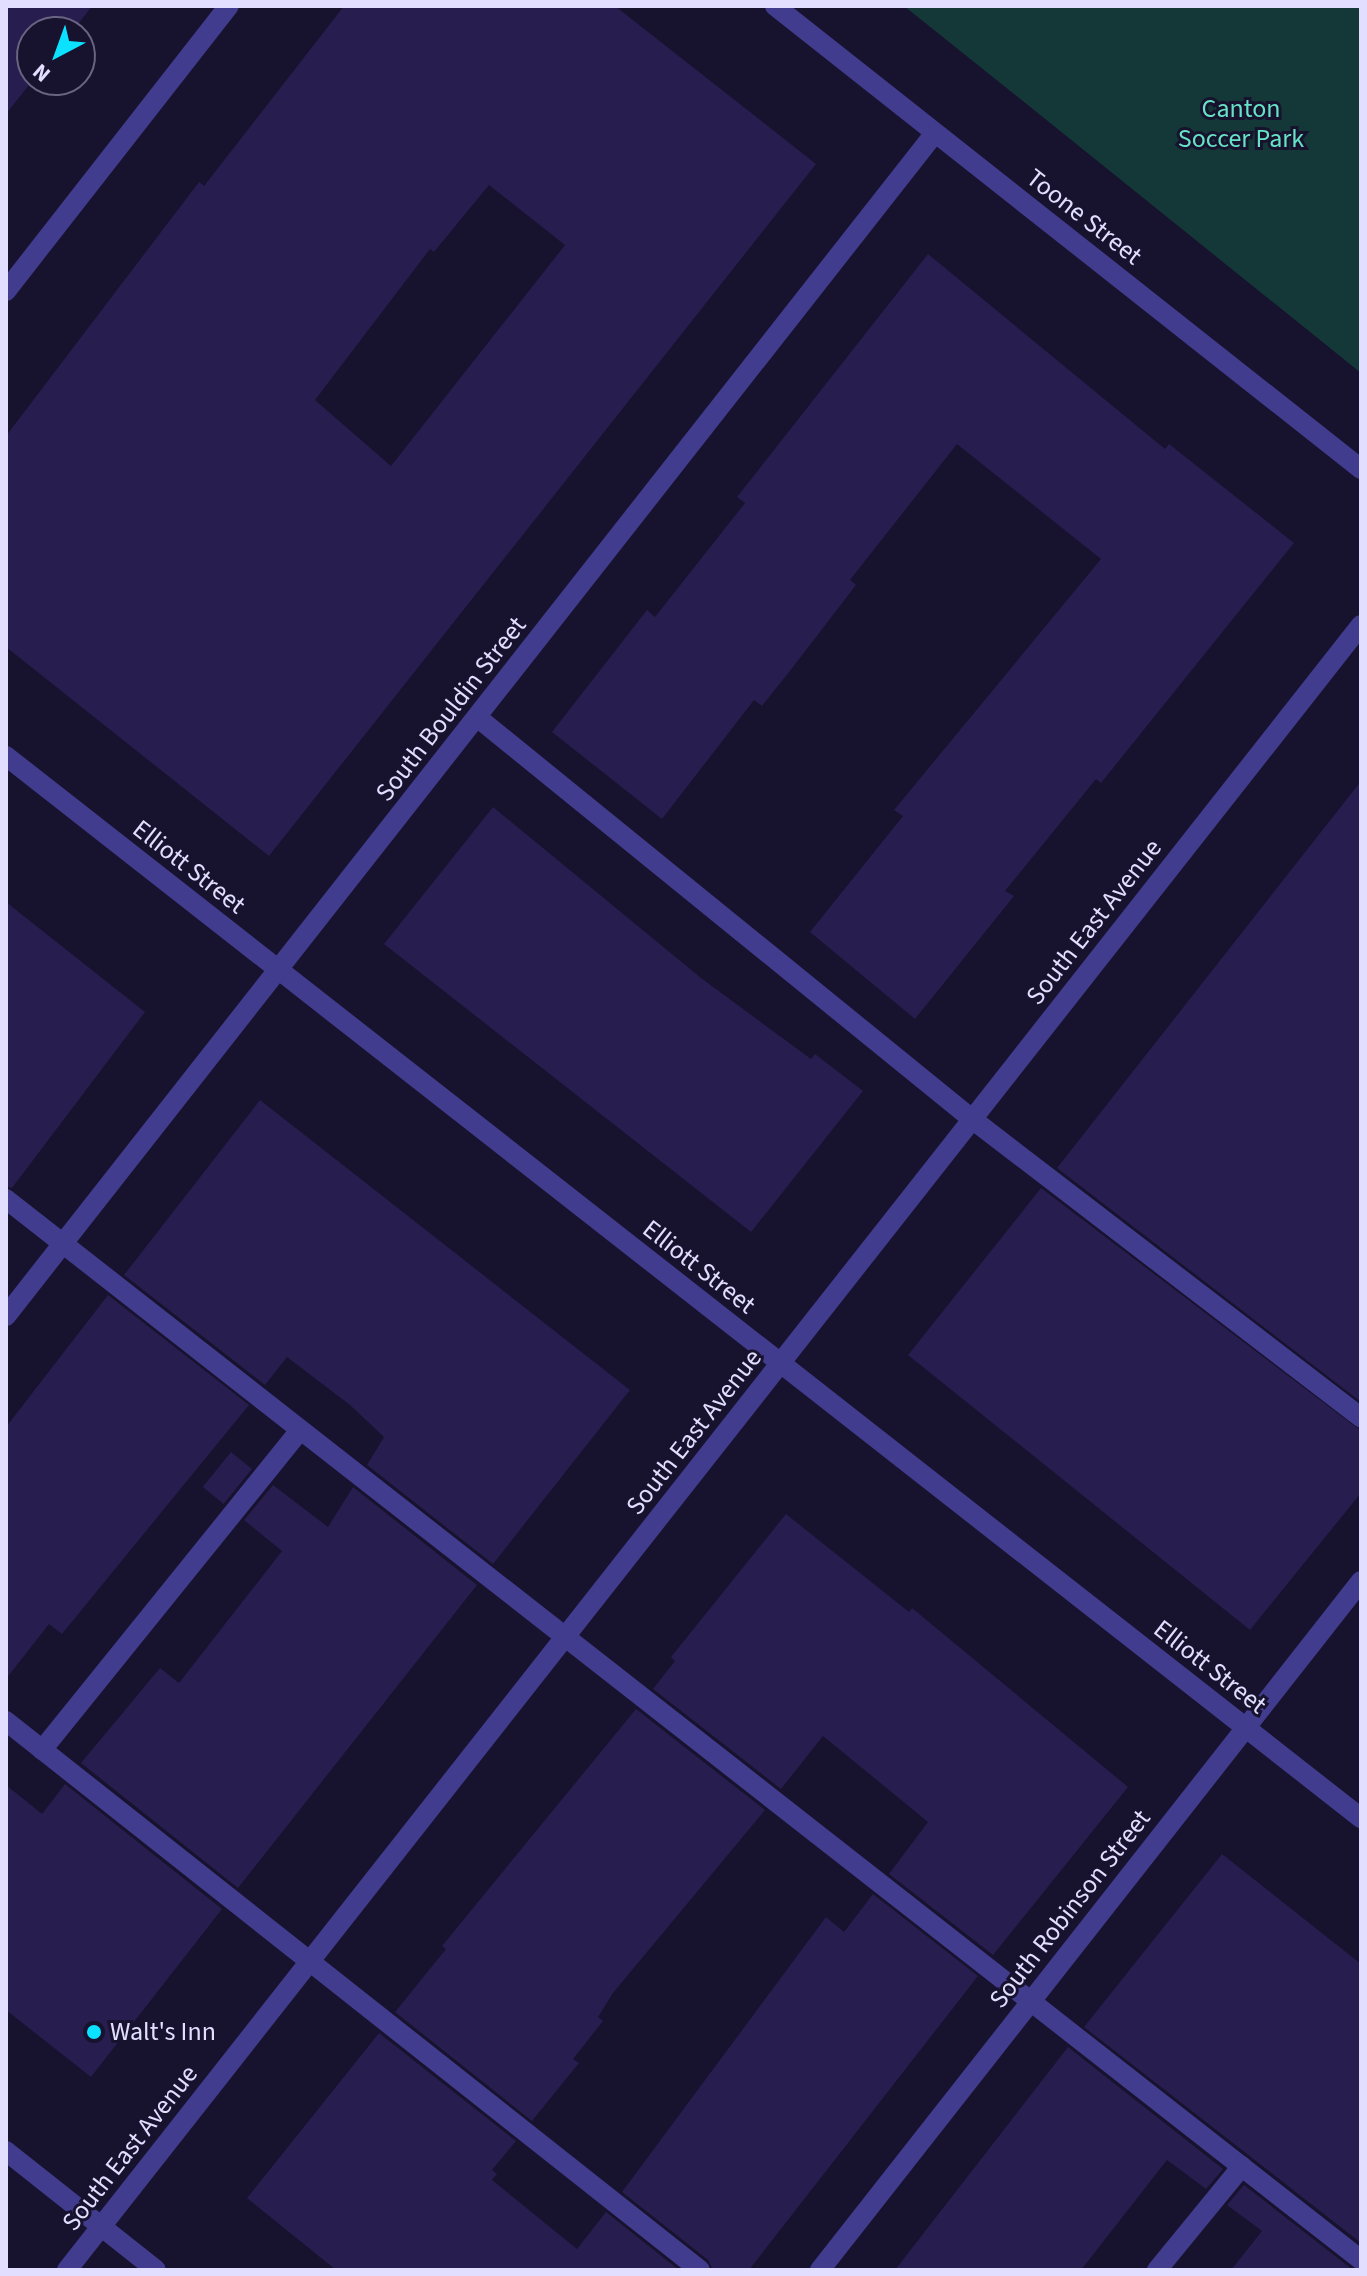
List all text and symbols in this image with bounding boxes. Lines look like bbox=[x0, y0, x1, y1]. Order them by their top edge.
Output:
north arrow bbox=[16, 16, 96, 96]
text: N bbox=[26, 56, 58, 89]
park label: Canton Soccer Park bbox=[1178, 93, 1304, 154]
street label: Toone Street bbox=[1020, 162, 1148, 272]
street label: South Bouldin Street bbox=[369, 610, 533, 808]
street label: Elliott Street bbox=[126, 813, 252, 921]
street label: South East Avenue bbox=[1020, 833, 1168, 1011]
street label: Elliott Street bbox=[636, 1213, 762, 1321]
street label: South East Avenue bbox=[620, 1343, 768, 1521]
street label: Elliott Street bbox=[1147, 1613, 1273, 1721]
street label: South Robinson Street bbox=[983, 1803, 1157, 2015]
place label: Walt's Inn bbox=[110, 2016, 216, 2048]
marker: Walt's Inn bbox=[85, 2023, 103, 2041]
street label: South East Avenue bbox=[56, 2059, 204, 2237]

